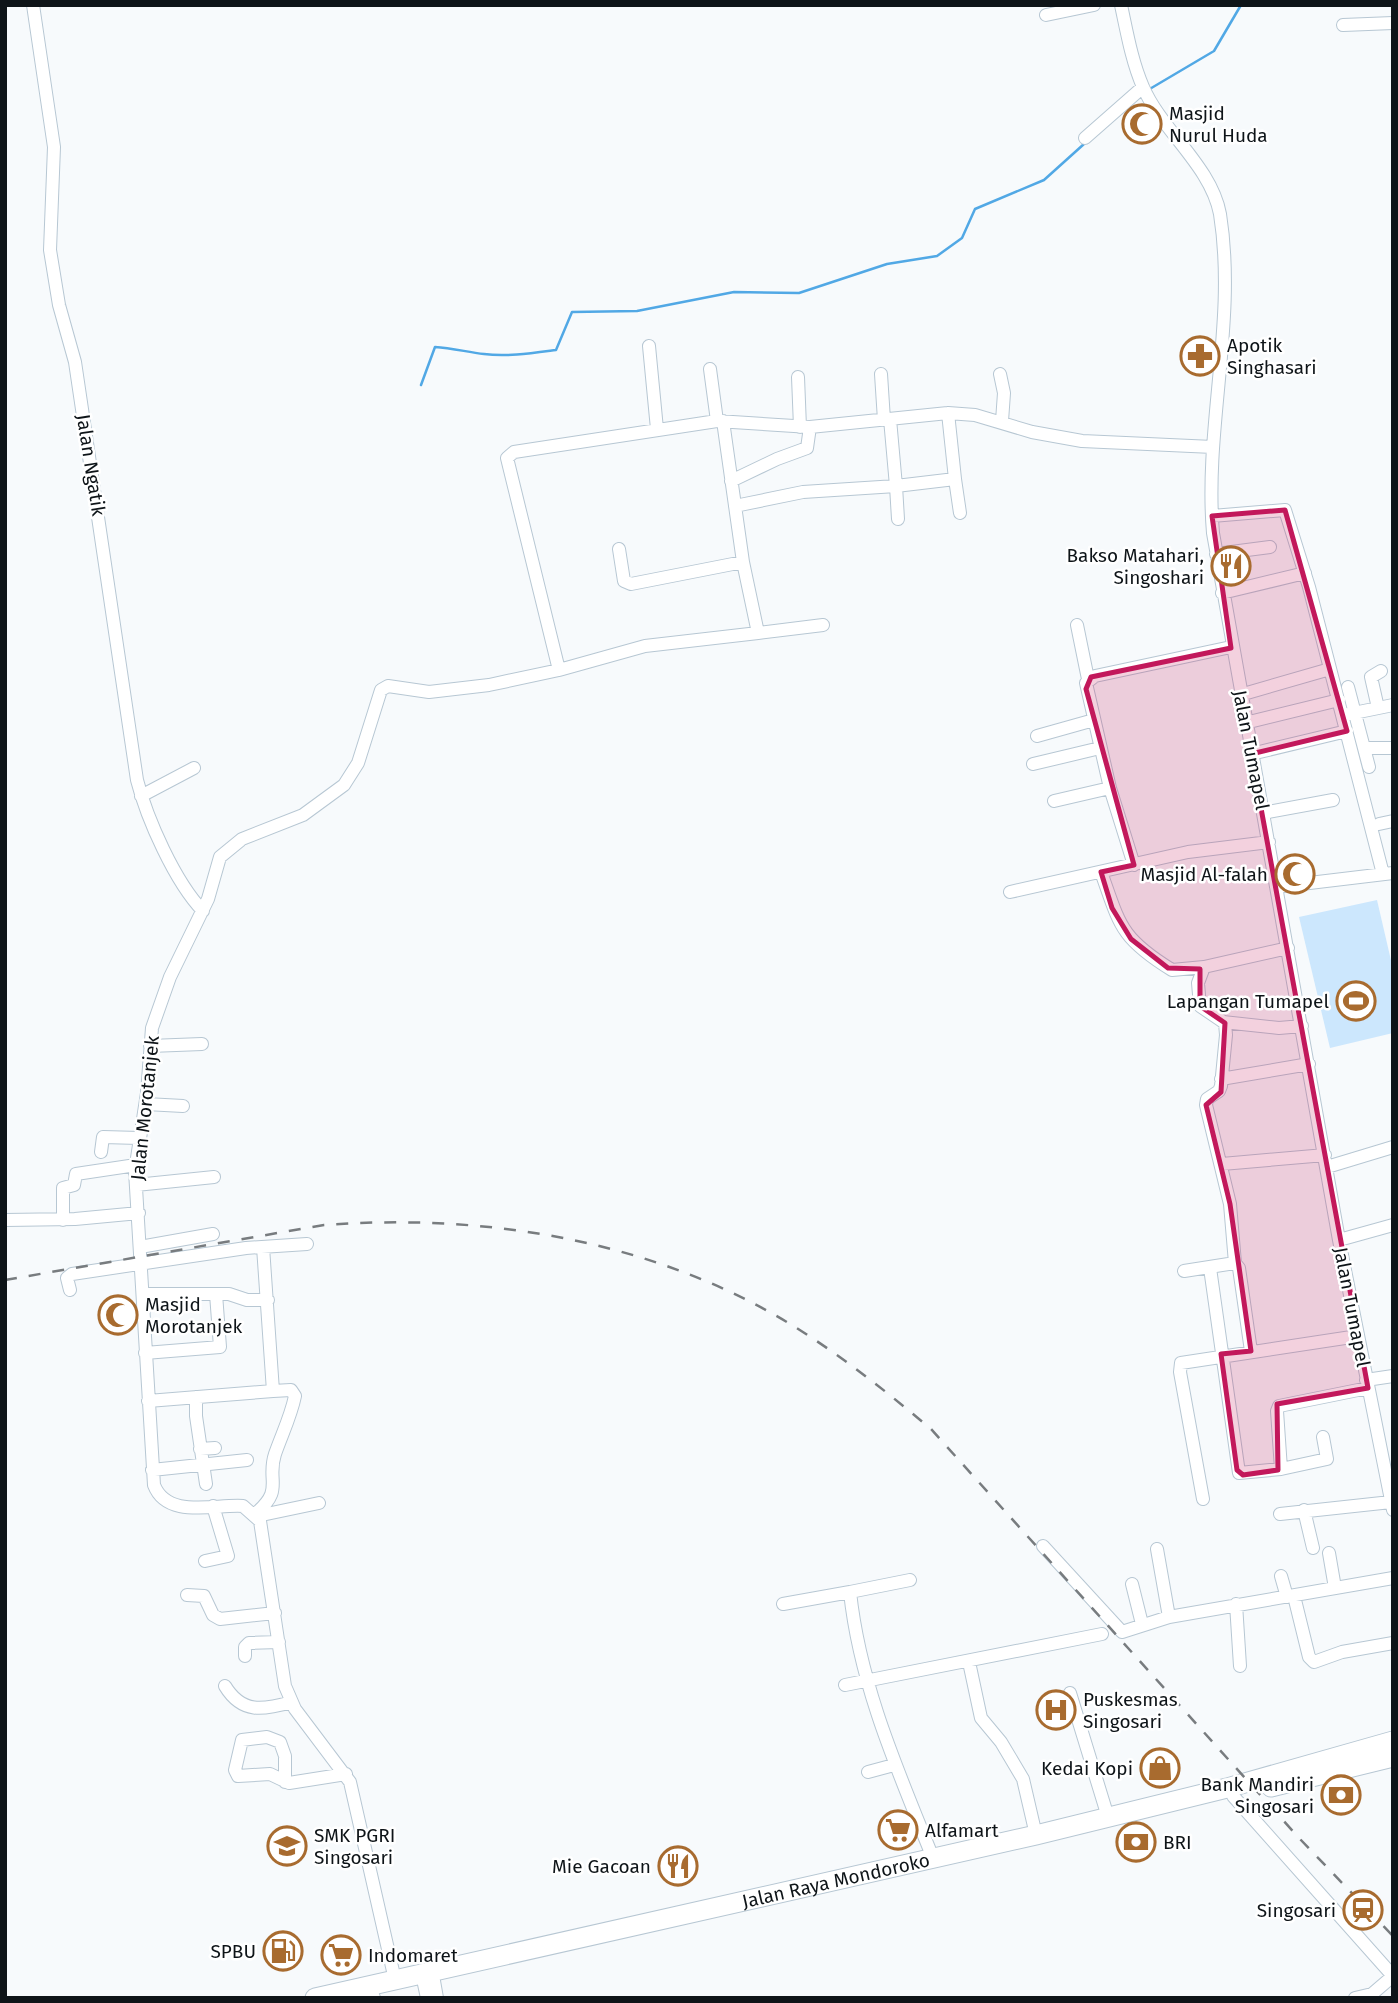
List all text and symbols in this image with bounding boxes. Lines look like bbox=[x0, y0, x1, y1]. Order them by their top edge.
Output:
place label: Masjid Nurul Huda bbox=[1169, 102, 1268, 147]
mosque icon: Masjid Nurul Huda bbox=[1121, 103, 1163, 145]
place label: Apotik Singhasari bbox=[1227, 334, 1317, 379]
pharmacy icon: Apotik Singhasari bbox=[1179, 335, 1221, 377]
street label: Jalan Ngatik bbox=[72, 412, 110, 518]
place label: Bakso Matahari, Singoshari bbox=[1067, 544, 1204, 589]
restaurant icon: Bakso Matahari, Singoshari bbox=[1210, 545, 1252, 587]
street label: Jalan Tumapel bbox=[1228, 688, 1274, 812]
mosque icon: Masjid Al-falah bbox=[1274, 853, 1316, 895]
place label: Masjid Al-falah bbox=[1140, 863, 1268, 886]
sports icon: Lapangan Tumapel bbox=[1335, 980, 1377, 1022]
place label: Lapangan Tumapel bbox=[1167, 990, 1329, 1013]
street label: Jalan Morotanjek bbox=[126, 1034, 164, 1181]
street label: Jalan Tumapel bbox=[1329, 1245, 1375, 1369]
place label: Masjid Morotanjek bbox=[145, 1293, 243, 1338]
mosque icon: Masjid Morotanjek bbox=[97, 1294, 139, 1336]
place label: Puskesmas Singosari bbox=[1083, 1688, 1178, 1733]
hospital icon: Puskesmas Singosari bbox=[1035, 1689, 1077, 1731]
shop icon: Kedai Kopi bbox=[1139, 1747, 1181, 1789]
place label: Kedai Kopi bbox=[1041, 1757, 1133, 1780]
place label: Bank Mandiri Singosari bbox=[1201, 1773, 1314, 1818]
bank icon: Bank Mandiri Singosari bbox=[1320, 1774, 1362, 1816]
supermarket icon: Alfamart bbox=[877, 1809, 919, 1851]
place label: Alfamart bbox=[925, 1819, 999, 1842]
bank icon: BRI bbox=[1115, 1821, 1157, 1863]
place label: SMK PGRI Singosari bbox=[314, 1824, 395, 1869]
school or university icon: SMK PGRI Singosari bbox=[266, 1825, 308, 1867]
place label: BRI bbox=[1163, 1831, 1192, 1854]
restaurant icon: Mie Gacoan bbox=[657, 1845, 699, 1887]
street label: Jalan Raya Mondoroko bbox=[740, 1848, 932, 1913]
place label: Mie Gacoan bbox=[552, 1855, 651, 1878]
station icon: Singosari bbox=[1342, 1889, 1384, 1931]
place label: Singosari bbox=[1257, 1899, 1336, 1922]
fuel station icon: SPBU bbox=[262, 1930, 304, 1972]
supermarket icon: Indomaret bbox=[320, 1934, 362, 1976]
place label: SPBU bbox=[210, 1940, 256, 1963]
place label: Indomaret bbox=[368, 1944, 458, 1967]

